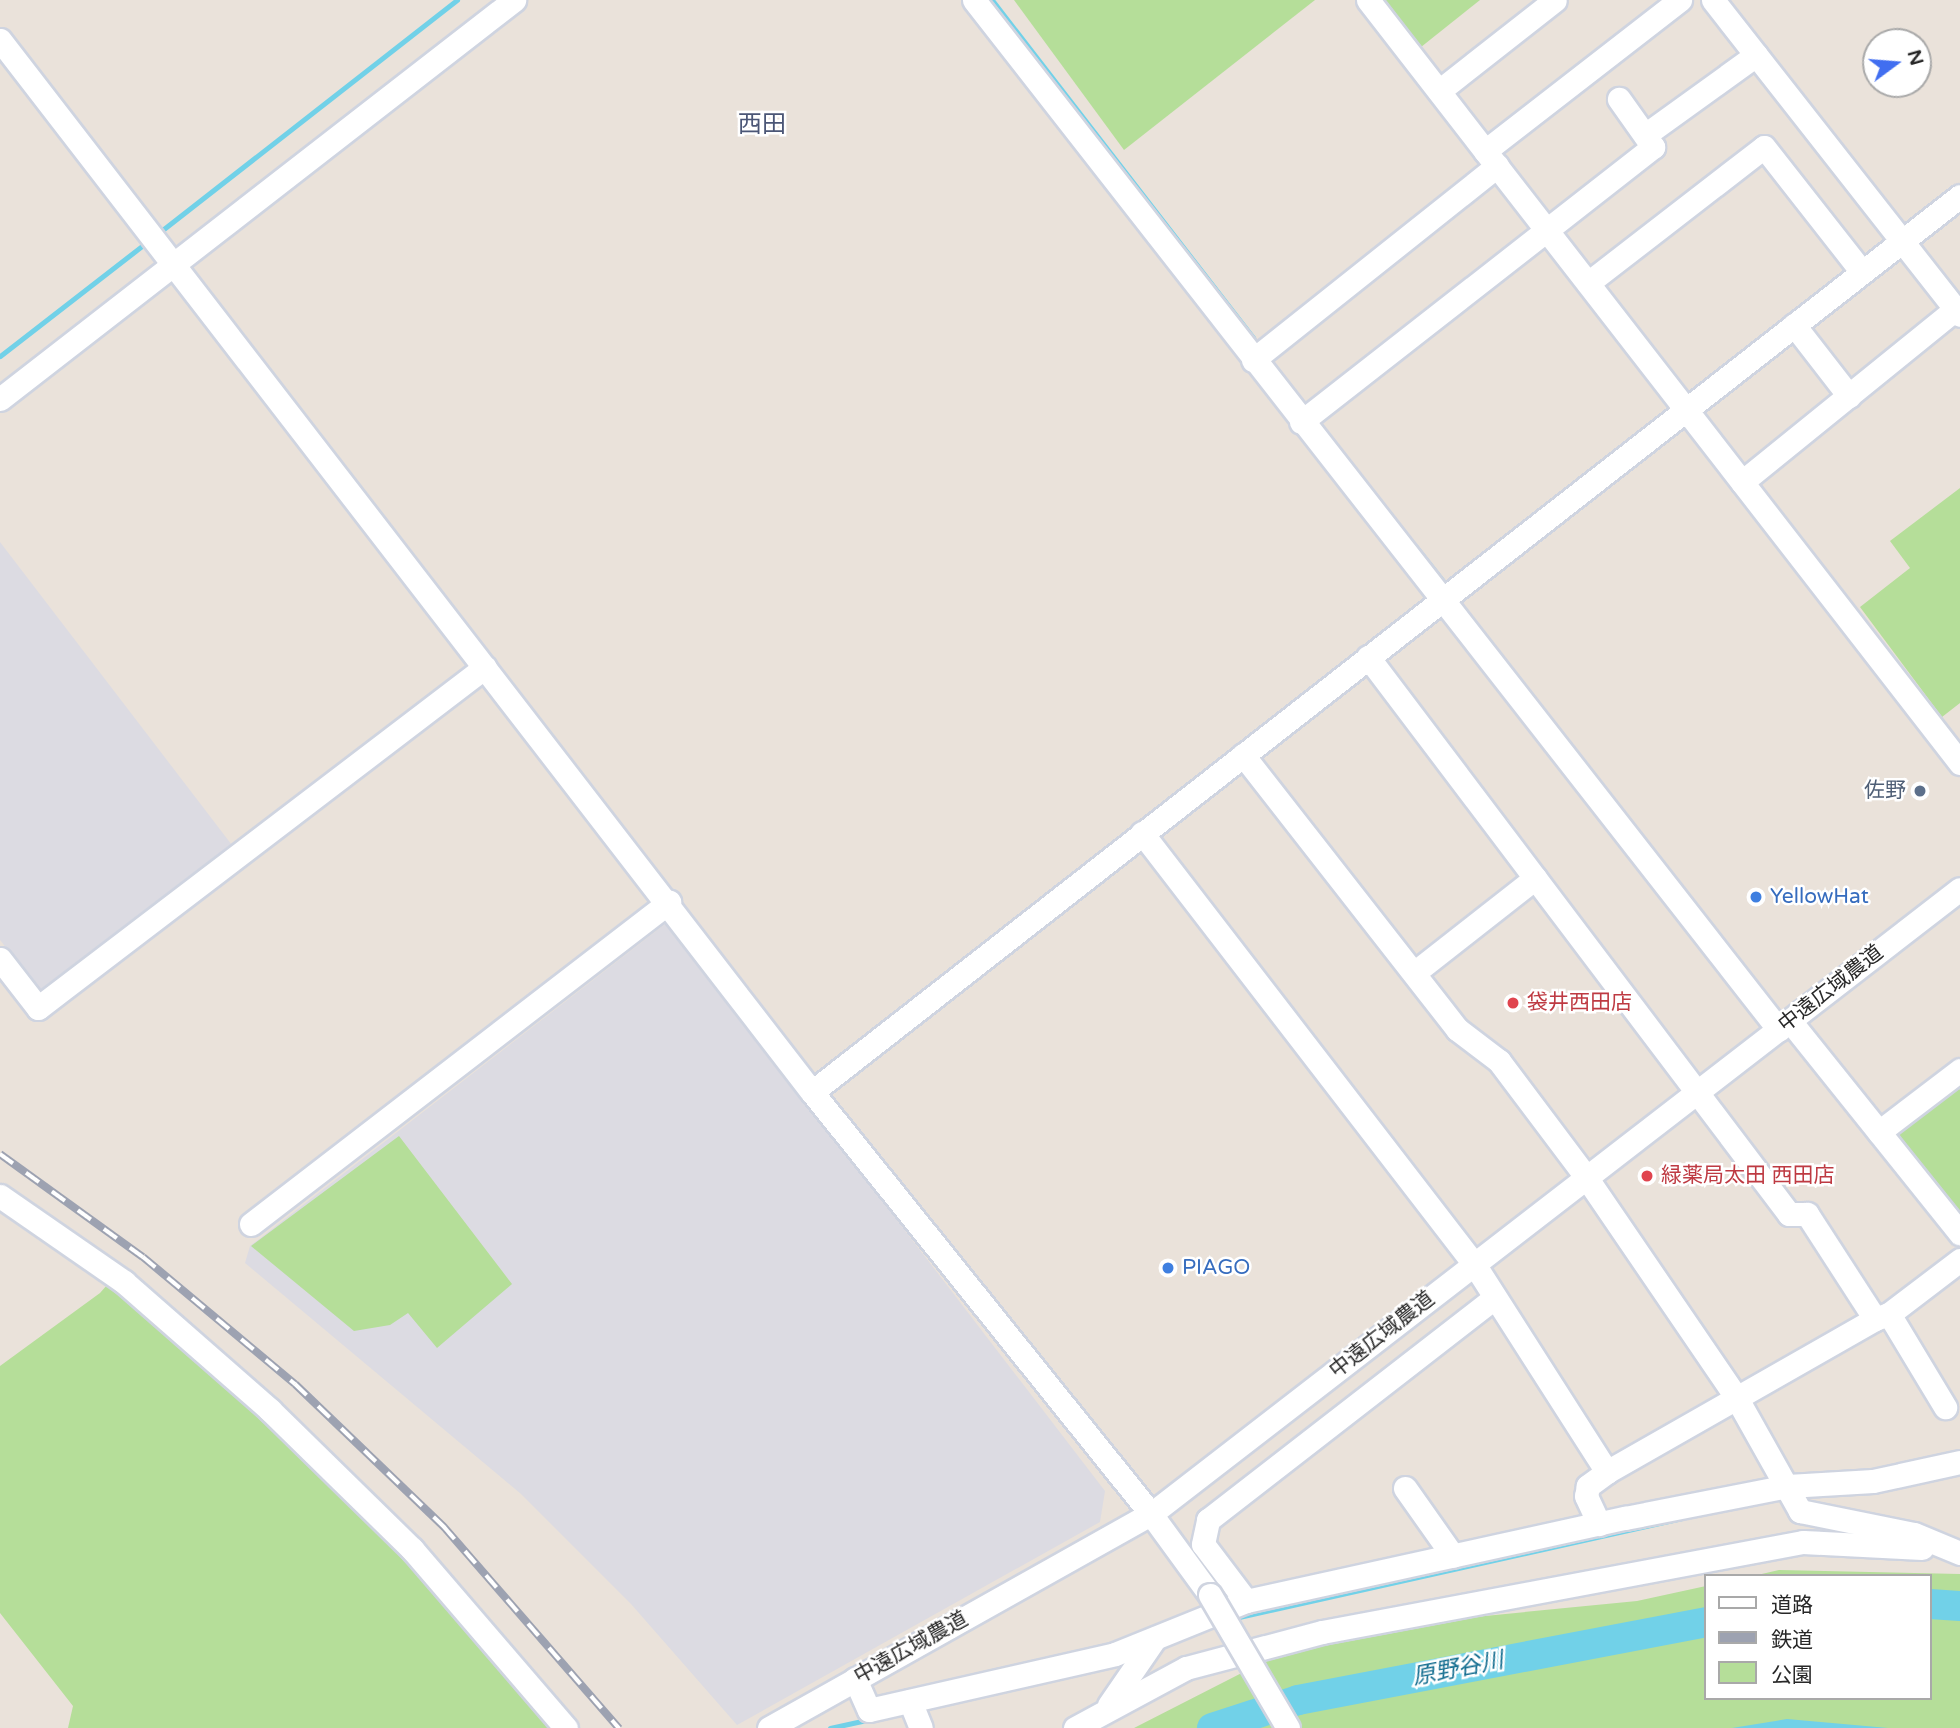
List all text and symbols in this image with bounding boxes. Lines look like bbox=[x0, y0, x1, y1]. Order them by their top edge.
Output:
north arrow bbox=[1862, 28, 1932, 98]
text: N bbox=[1903, 47, 1928, 68]
district label: 西田 bbox=[738, 111, 786, 139]
place label: 佐野 bbox=[1864, 778, 1906, 804]
marker: 佐野 bbox=[1912, 783, 1928, 799]
place label: YellowHat bbox=[1770, 884, 1869, 910]
marker: YellowHat bbox=[1748, 889, 1764, 905]
street label: 中遠広域農道 bbox=[1774, 940, 1888, 1038]
place label: 袋井西田店 bbox=[1527, 990, 1632, 1016]
marker: 袋井西田店 bbox=[1505, 995, 1521, 1011]
place label: 緑薬局太田 西田店 bbox=[1661, 1163, 1834, 1189]
marker: 緑薬局太田 西田店 bbox=[1639, 1168, 1655, 1184]
place label: PIAGO bbox=[1182, 1255, 1250, 1281]
marker: PIAGO bbox=[1160, 1260, 1176, 1276]
street label: 中遠広域農道 bbox=[1325, 1286, 1439, 1384]
legend bbox=[1704, 1574, 1932, 1700]
text: 道路 bbox=[1771, 1593, 1813, 1618]
street label: 中遠広域農道 bbox=[850, 1606, 972, 1690]
text: 鉄道 bbox=[1771, 1628, 1813, 1653]
water label: 原野谷川 bbox=[1410, 1647, 1506, 1691]
text: 公園 bbox=[1771, 1663, 1813, 1688]

